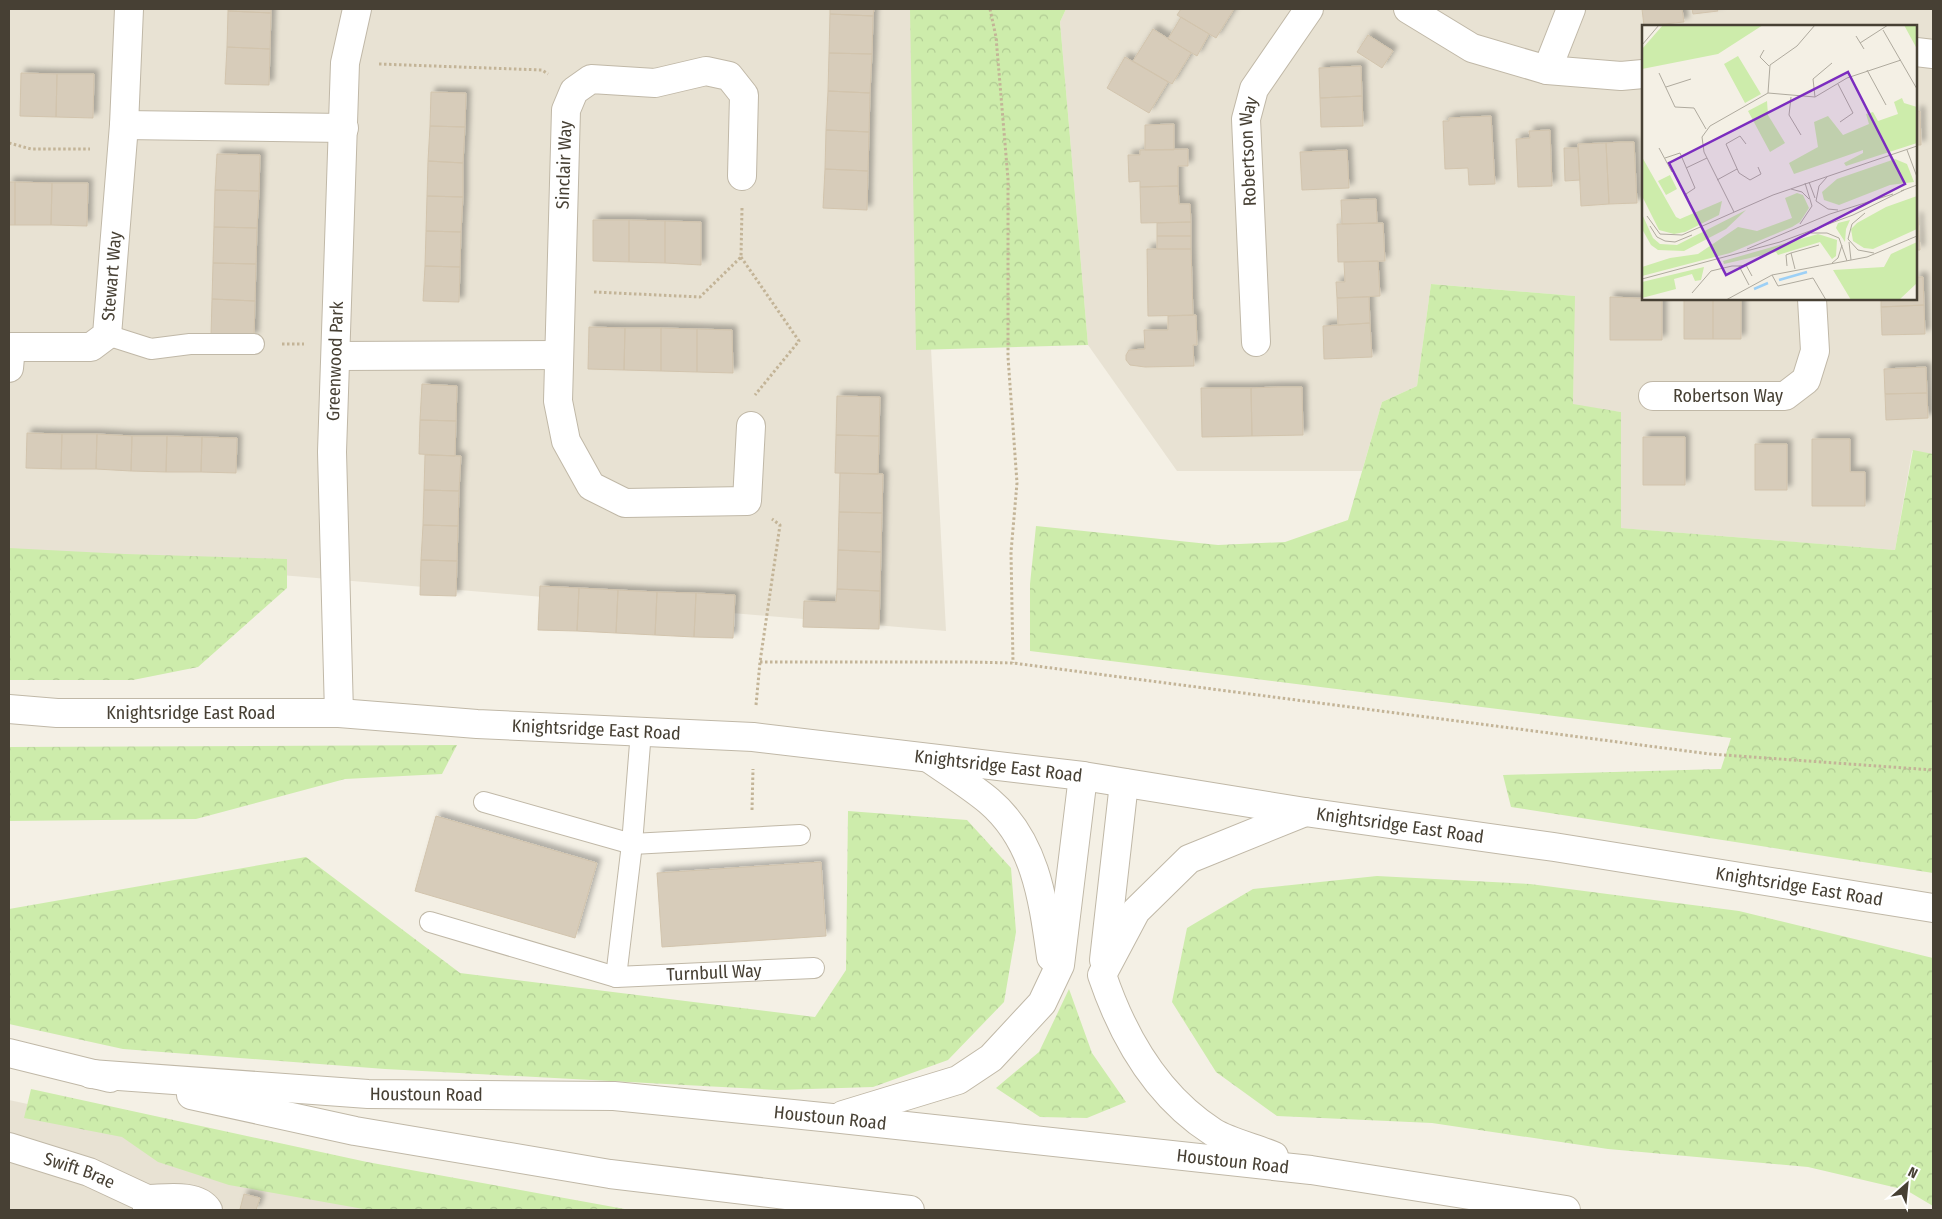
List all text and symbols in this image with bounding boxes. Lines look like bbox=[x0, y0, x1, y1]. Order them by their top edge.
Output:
inset map bbox=[1642, 25, 1917, 300]
street label: Robertson Way bbox=[1235, 94, 1263, 207]
street label: Sinclair Way bbox=[551, 120, 577, 210]
street label: Stewart Way bbox=[97, 231, 126, 322]
street label: Greenwood Park bbox=[322, 300, 348, 422]
street label: Robertson Way bbox=[1673, 385, 1783, 407]
street label: Knightsridge East Road bbox=[106, 702, 275, 724]
street label: Knightsridge East Road bbox=[511, 715, 681, 745]
street label: Knightsridge East Road bbox=[913, 745, 1084, 787]
street label: Knightsridge East Road bbox=[1315, 803, 1485, 848]
street label: Knightsridge East Road bbox=[1714, 862, 1884, 911]
street label: Turnbull Way bbox=[666, 959, 762, 986]
street label: Houstoun Road bbox=[370, 1083, 483, 1106]
street label: Houstoun Road bbox=[773, 1101, 888, 1135]
street label: Houstoun Road bbox=[1175, 1144, 1290, 1179]
street label: Swift Brae bbox=[41, 1147, 118, 1194]
north arrow bbox=[1882, 1159, 1932, 1209]
text: N bbox=[1905, 1163, 1920, 1182]

